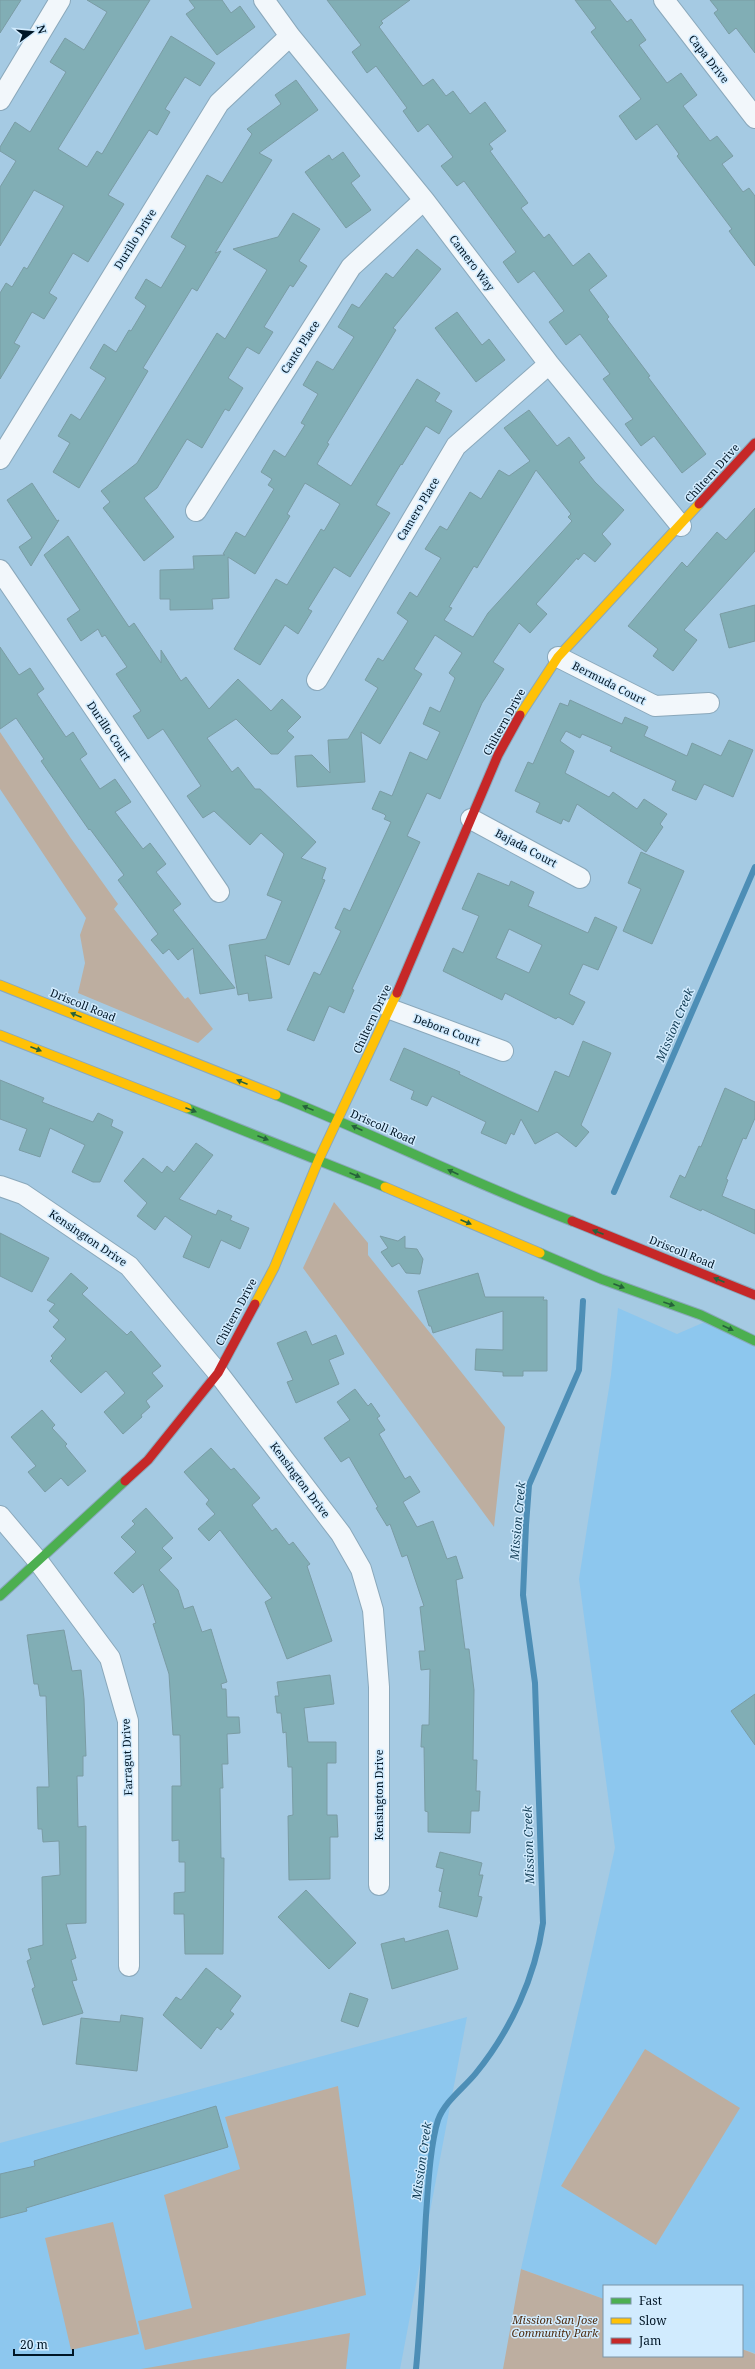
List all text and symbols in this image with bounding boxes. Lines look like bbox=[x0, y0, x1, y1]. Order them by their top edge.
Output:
north arrow bbox=[12, 12, 52, 52]
text: N bbox=[34, 23, 51, 36]
street label: Capa Drive bbox=[686, 31, 733, 86]
street label: Durillo Drive bbox=[110, 206, 159, 272]
street label: Camero Way bbox=[446, 232, 499, 294]
street label: Canto Place bbox=[277, 317, 322, 376]
street label: Chiltern Drive bbox=[681, 440, 742, 505]
street label: Camero Place bbox=[393, 474, 442, 543]
street label: Bermuda Court bbox=[570, 658, 649, 708]
street label: Chiltern Drive bbox=[479, 685, 528, 758]
street label: Durillo Court bbox=[84, 698, 135, 764]
street label: Bajada Court bbox=[493, 825, 560, 870]
street label: Chiltern Drive bbox=[349, 982, 394, 1056]
water label: Mission Creek bbox=[651, 984, 698, 1065]
street label: Driscoll Road bbox=[48, 985, 118, 1025]
street label: Debora Court bbox=[412, 1010, 483, 1049]
one-way arrow bbox=[71, 1012, 82, 1018]
one-way arrow bbox=[31, 1047, 43, 1053]
one-way arrow bbox=[236, 1078, 248, 1084]
one-way arrow bbox=[301, 1104, 313, 1110]
street label: Driscoll Road bbox=[348, 1106, 418, 1148]
one-way arrow bbox=[185, 1107, 197, 1113]
one-way arrow bbox=[351, 1125, 363, 1132]
one-way arrow bbox=[257, 1135, 269, 1141]
one-way arrow bbox=[447, 1169, 458, 1175]
one-way arrow bbox=[349, 1172, 361, 1178]
street label: Kensington Drive bbox=[46, 1206, 130, 1269]
one-way arrow bbox=[460, 1219, 472, 1225]
one-way arrow bbox=[592, 1228, 604, 1234]
street label: Driscoll Road bbox=[647, 1232, 717, 1272]
street label: Chiltern Drive bbox=[211, 1275, 260, 1348]
one-way arrow bbox=[713, 1277, 725, 1283]
one-way arrow bbox=[614, 1284, 626, 1290]
one-way arrow bbox=[664, 1301, 676, 1307]
one-way arrow bbox=[722, 1325, 733, 1331]
street label: Kensington Drive bbox=[267, 1439, 334, 1521]
water label: Mission Creek bbox=[506, 1480, 529, 1562]
street label: Farragut Drive bbox=[118, 1718, 135, 1796]
street label: Kensington Drive bbox=[371, 1749, 386, 1841]
water label: Mission Creek bbox=[519, 1804, 538, 1886]
water label: Mission Creek bbox=[407, 2120, 436, 2202]
legend bbox=[603, 2285, 743, 2357]
text: Fast bbox=[639, 2292, 662, 2309]
park label: Mission San Jose Community Park bbox=[511, 2312, 599, 2340]
text: Slow bbox=[639, 2312, 667, 2329]
scale bar bbox=[14, 2331, 73, 2357]
text: Jam bbox=[638, 2332, 661, 2349]
text: 20 m bbox=[20, 2336, 48, 2353]

